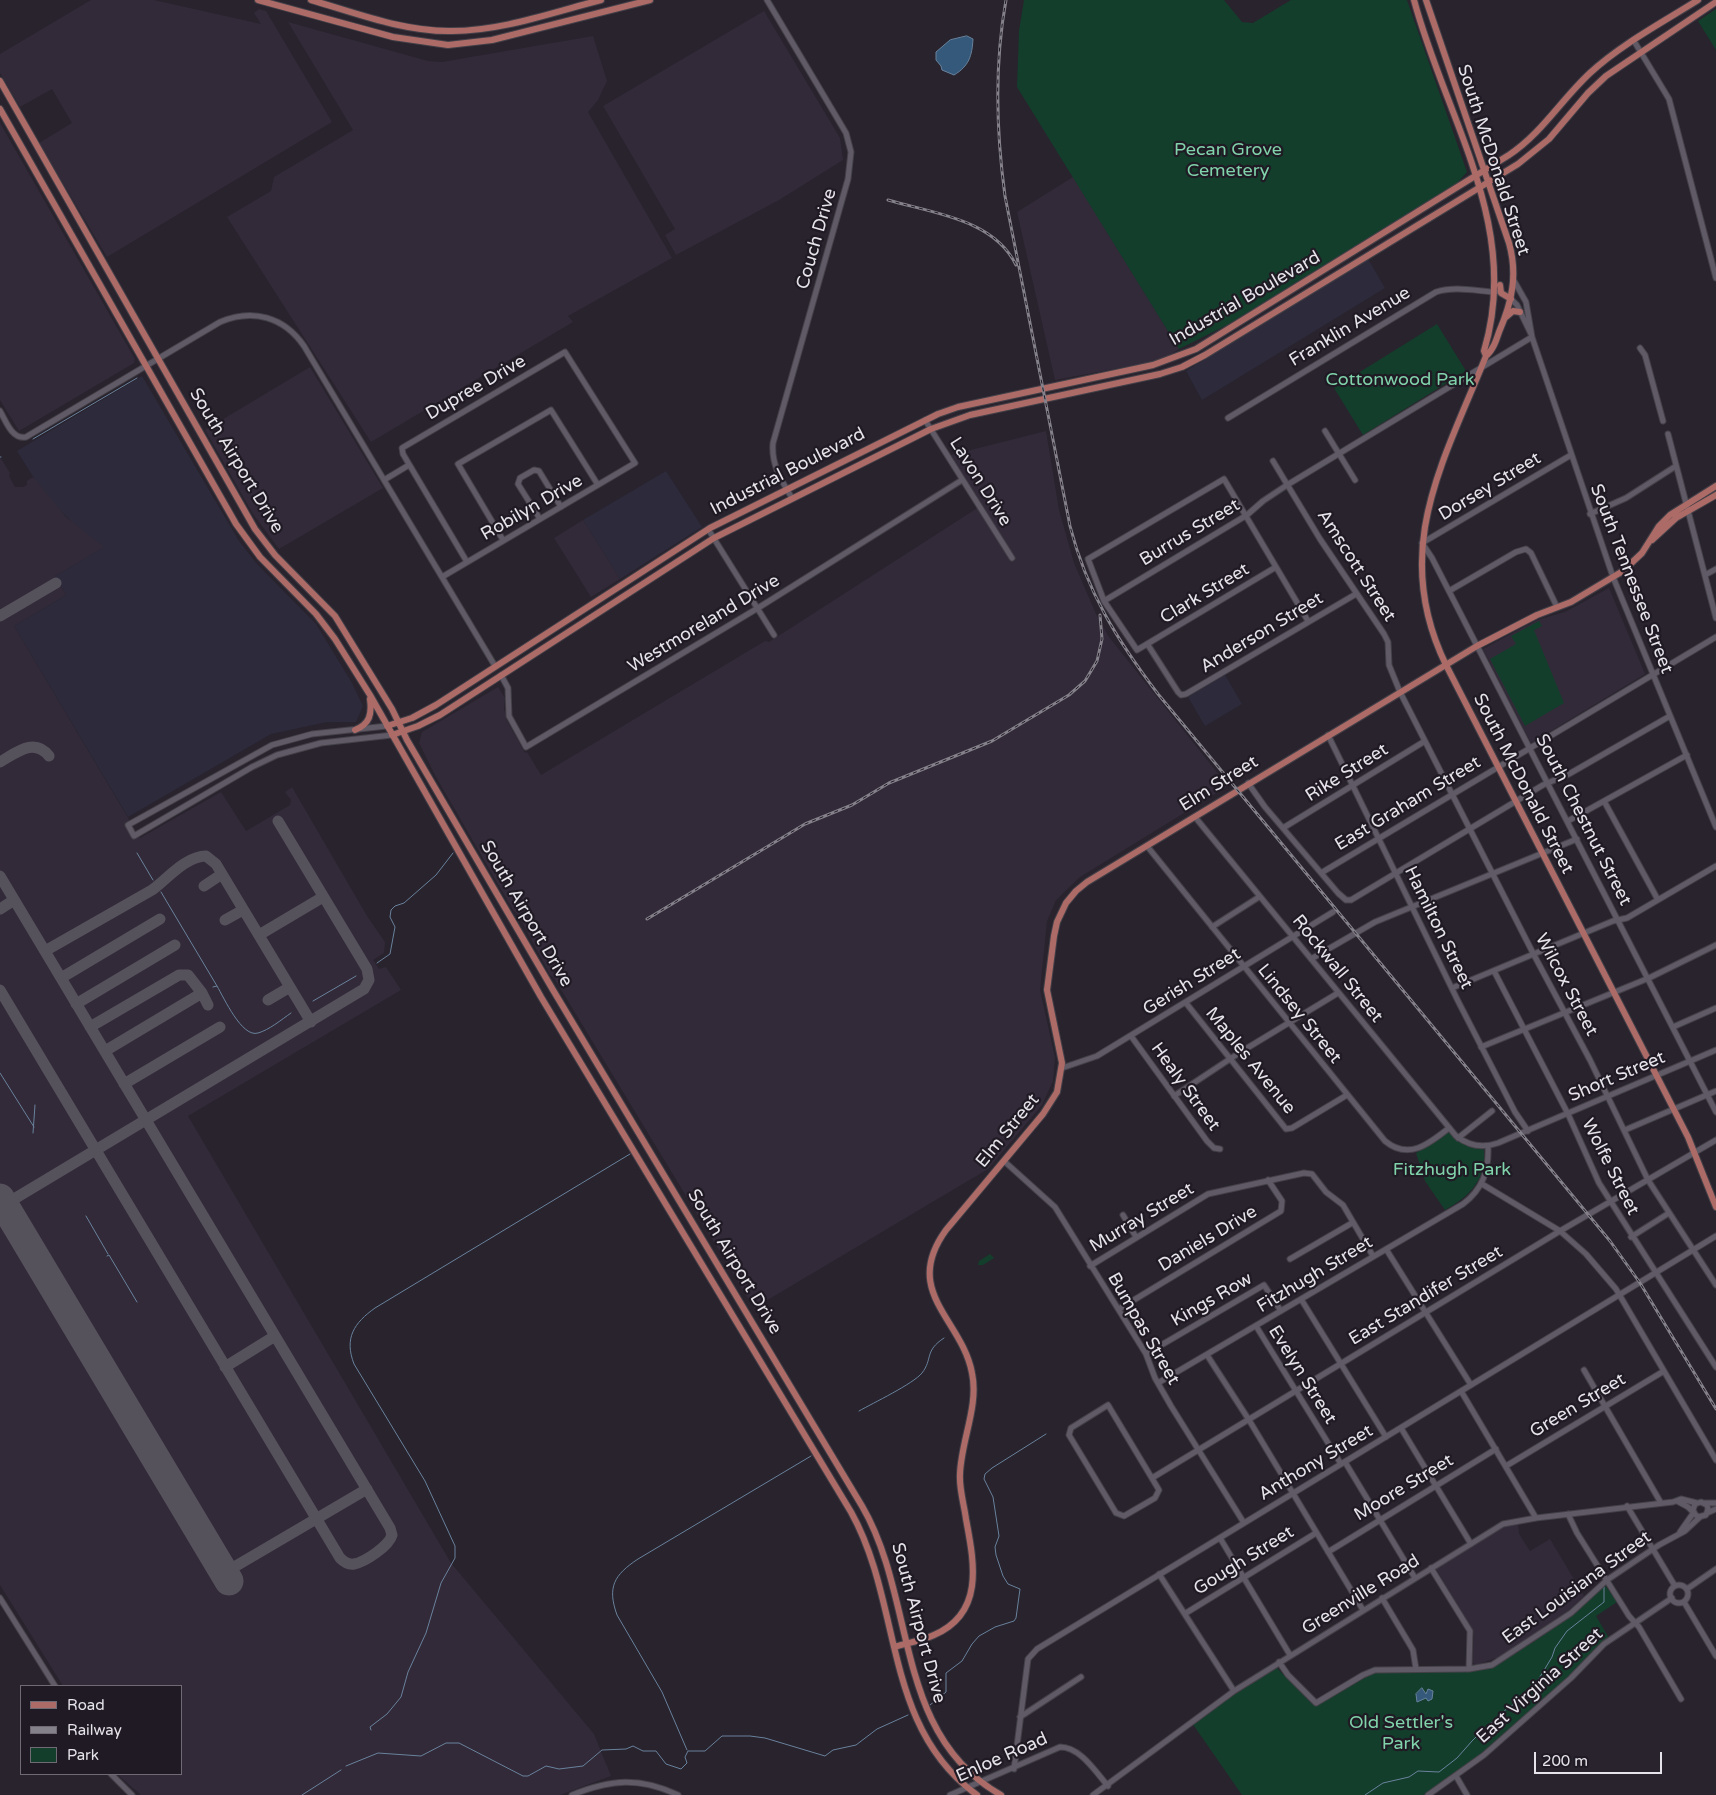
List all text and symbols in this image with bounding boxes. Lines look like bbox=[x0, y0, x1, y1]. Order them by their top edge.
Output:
street label: South McDonald Street bbox=[1452, 62, 1534, 258]
park label: Pecan Grove Cemetery bbox=[1174, 139, 1282, 182]
street label: Couch Drive bbox=[792, 186, 842, 292]
street label: Industrial Boulevard bbox=[1166, 247, 1324, 351]
street label: Franklin Avenue bbox=[1286, 282, 1414, 372]
street label: Dupree Drive bbox=[422, 351, 530, 425]
park label: Cottonwood Park bbox=[1326, 369, 1474, 391]
street label: South Airport Drive bbox=[184, 385, 288, 537]
street label: Industrial Boulevard bbox=[707, 424, 869, 520]
street label: Lavon Drive bbox=[944, 434, 1016, 530]
street label: Dorsey Street bbox=[1435, 448, 1545, 526]
street label: Robilyn Drive bbox=[477, 470, 587, 546]
street label: South Tennessee Street bbox=[1585, 481, 1677, 677]
street label: Burrus Street bbox=[1136, 495, 1244, 571]
street label: Amscott Street bbox=[1312, 506, 1400, 626]
street label: Clark Street bbox=[1157, 559, 1253, 629]
street label: Westmoreland Drive bbox=[624, 570, 784, 678]
street label: Anderson Street bbox=[1197, 588, 1327, 678]
street label: South McDonald Street bbox=[1468, 690, 1578, 878]
street label: South Chestnut Street bbox=[1530, 731, 1636, 909]
street label: Rike Street bbox=[1302, 739, 1392, 807]
street label: Elm Street bbox=[1176, 751, 1262, 817]
street label: East Graham Street bbox=[1331, 752, 1485, 856]
street label: South Airport Drive bbox=[475, 837, 577, 991]
street label: Hamilton Street bbox=[1399, 863, 1477, 993]
street label: Rockwall Street bbox=[1287, 911, 1387, 1027]
street label: Wilcox Street bbox=[1530, 930, 1602, 1040]
street label: Gerish Street bbox=[1139, 943, 1245, 1021]
street label: Lindsey Street bbox=[1252, 960, 1346, 1068]
street label: Maples Avenue bbox=[1200, 1003, 1300, 1119]
street label: Healy Street bbox=[1146, 1039, 1224, 1135]
street label: Short Street bbox=[1565, 1047, 1669, 1107]
street label: Elm Street bbox=[972, 1090, 1044, 1172]
street label: Wolfe Street bbox=[1576, 1115, 1644, 1219]
park label: Fitzhugh Park bbox=[1393, 1159, 1511, 1181]
street label: Murray Street bbox=[1086, 1178, 1198, 1258]
street label: South Airport Drive bbox=[682, 1186, 786, 1338]
street label: Daniels Drive bbox=[1155, 1201, 1261, 1277]
street label: Fitzhugh Street bbox=[1253, 1232, 1377, 1318]
street label: East Standifer Street bbox=[1345, 1242, 1507, 1350]
street label: Kings Row bbox=[1168, 1268, 1256, 1332]
street label: Bumpas Street bbox=[1102, 1269, 1184, 1389]
street label: Evelyn Street bbox=[1263, 1322, 1341, 1428]
street label: Green Street bbox=[1526, 1369, 1630, 1443]
street label: Anthony Street bbox=[1255, 1420, 1377, 1506]
street label: Moore Street bbox=[1350, 1450, 1458, 1526]
street label: Gough Street bbox=[1190, 1522, 1298, 1600]
street label: East Louisiana Street bbox=[1498, 1527, 1656, 1649]
street label: South Airport Drive bbox=[886, 1540, 950, 1706]
street label: Greenville Road bbox=[1298, 1550, 1424, 1640]
street label: East Virginia Street bbox=[1472, 1624, 1608, 1748]
legend bbox=[20, 1685, 182, 1775]
text: Road bbox=[67, 1696, 105, 1714]
park label: Old Settler's Park bbox=[1349, 1712, 1453, 1755]
text: Railway bbox=[67, 1721, 122, 1739]
street label: Enloe Road bbox=[953, 1728, 1051, 1788]
scale bar bbox=[1536, 1742, 1664, 1774]
text: Park bbox=[67, 1746, 99, 1764]
text: 200 m bbox=[1542, 1752, 1588, 1770]

